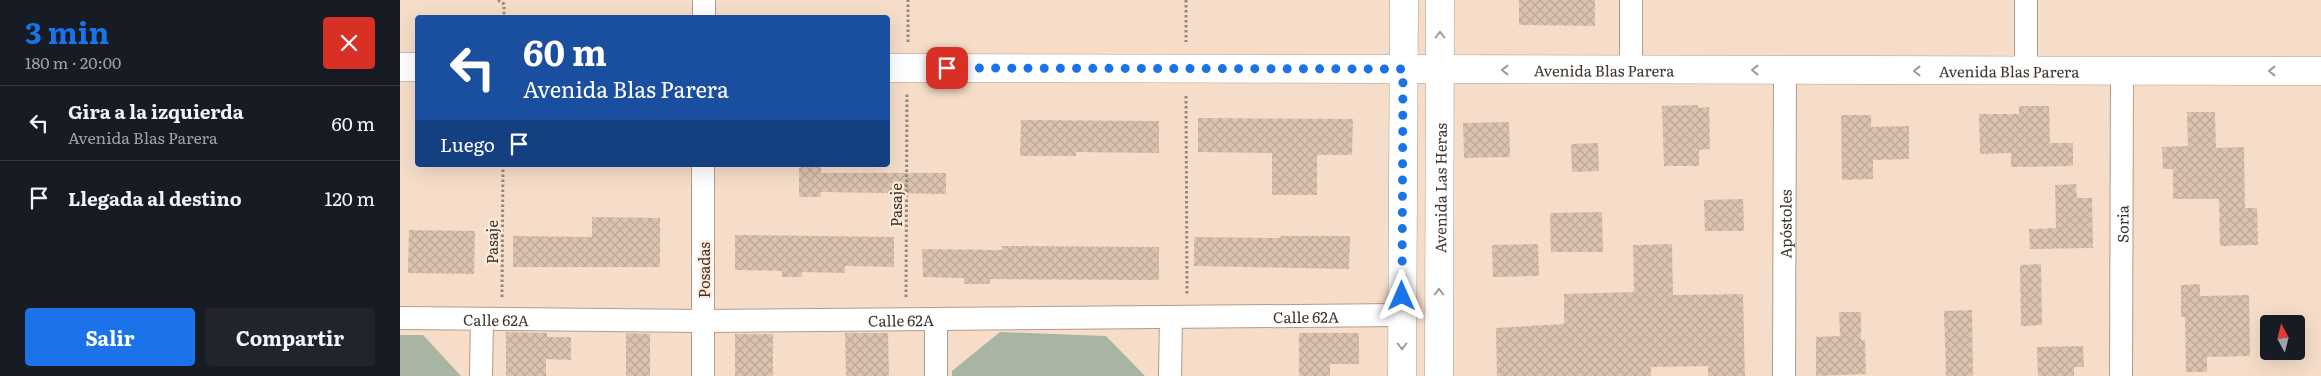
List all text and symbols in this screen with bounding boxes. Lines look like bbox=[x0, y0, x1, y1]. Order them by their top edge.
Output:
text: 3 min bbox=[25, 9, 109, 53]
button: close bbox=[323, 17, 375, 69]
text: 60 m bbox=[523, 25, 607, 77]
one-way arrow bbox=[1435, 31, 1445, 38]
icon: left bbox=[440, 35, 505, 100]
pin bbox=[926, 47, 968, 89]
text: 180 m · 20:00 bbox=[25, 50, 121, 74]
icon: arrive bbox=[933, 54, 961, 82]
street label: Avenida Blas Parera bbox=[1534, 58, 1675, 81]
street label: Avenida Blas Parera bbox=[1939, 59, 2080, 82]
one-way arrow bbox=[1501, 65, 1508, 75]
one-way arrow bbox=[1751, 65, 1758, 75]
one-way arrow bbox=[1913, 66, 1921, 76]
one-way arrow bbox=[2268, 66, 2276, 76]
text: Avenida Blas Parera bbox=[523, 72, 729, 105]
text: Gira a la izquierda bbox=[68, 97, 244, 125]
icon: left bbox=[25, 109, 53, 137]
text: 60 m bbox=[332, 109, 375, 137]
street label: Avenida Las Heras bbox=[1428, 123, 1451, 253]
text: Avenida Blas Parera bbox=[68, 125, 218, 149]
text: Luego bbox=[440, 130, 495, 158]
icon: arrive bbox=[505, 130, 533, 158]
street label: Pasaje bbox=[884, 183, 907, 227]
icon: arrive bbox=[25, 184, 53, 212]
text: Llegada al destino bbox=[68, 184, 242, 212]
text: 120 m bbox=[324, 184, 375, 212]
street label: Apóstoles bbox=[1773, 189, 1796, 259]
street label: Soria bbox=[2110, 204, 2133, 243]
street label: Pasaje bbox=[480, 220, 503, 264]
street label: Posadas bbox=[692, 242, 715, 298]
position arrow bbox=[1375, 269, 1427, 321]
one-way arrow bbox=[1434, 288, 1444, 296]
street label: Calle 62A bbox=[1273, 304, 1339, 328]
street label: Calle 62A bbox=[463, 307, 529, 331]
button: Salir bbox=[25, 308, 195, 366]
button: Compartir bbox=[205, 308, 375, 366]
street label: Calle 62A bbox=[868, 308, 934, 331]
north arrow bbox=[2260, 315, 2305, 360]
map controls bbox=[2260, 315, 2305, 360]
one-way arrow bbox=[1397, 342, 1407, 350]

